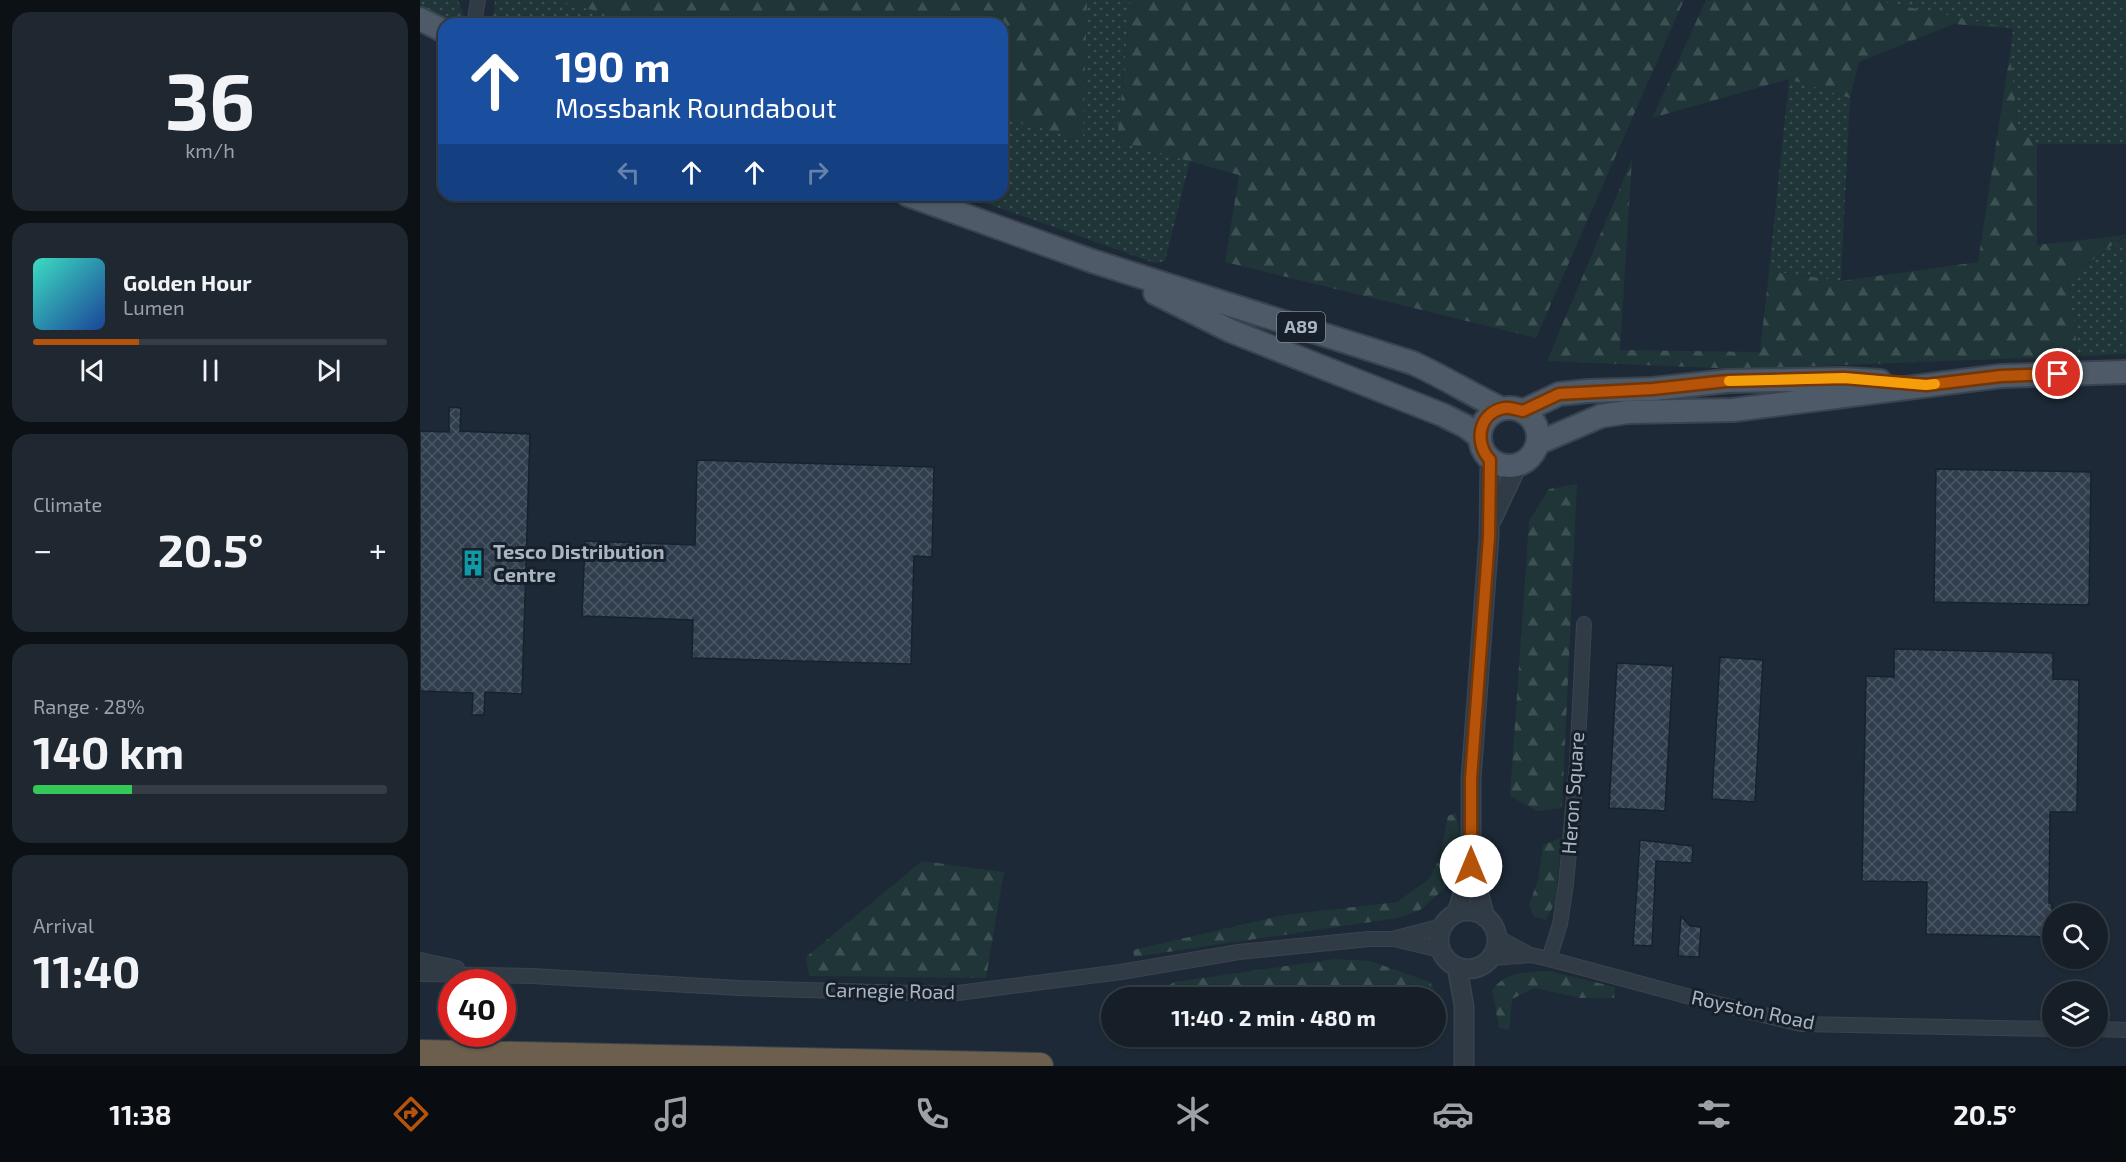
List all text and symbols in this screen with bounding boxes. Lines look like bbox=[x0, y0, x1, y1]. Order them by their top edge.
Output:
text: 190 m bbox=[555, 40, 671, 90]
icon: ahead bbox=[456, 42, 534, 120]
text: 36 bbox=[165, 52, 255, 146]
text: Mossbank Roundabout bbox=[555, 91, 837, 123]
text: km/h bbox=[185, 138, 235, 162]
icon: left bbox=[612, 156, 645, 189]
icon: ahead bbox=[675, 156, 708, 189]
icon: ahead bbox=[738, 156, 771, 189]
icon: right bbox=[801, 156, 834, 189]
text: Golden Hour bbox=[123, 269, 252, 295]
text: Lumen bbox=[123, 295, 185, 319]
road number: A89 bbox=[1277, 312, 1325, 342]
pin bbox=[2032, 348, 2083, 399]
icon: previous bbox=[76, 354, 109, 387]
icon: pause bbox=[194, 354, 227, 387]
icon: next bbox=[312, 354, 345, 387]
icon: arrive bbox=[2041, 357, 2074, 390]
text: Climate bbox=[33, 492, 102, 516]
text: 20.5° bbox=[158, 522, 263, 576]
text: − bbox=[33, 529, 52, 569]
text: + bbox=[369, 529, 387, 569]
place label: Tesco Distribution Centre bbox=[493, 539, 664, 586]
building icon: Tesco Distribution Centre bbox=[458, 548, 488, 578]
text: Range · 28% bbox=[33, 694, 145, 718]
text: 140 km bbox=[33, 724, 184, 778]
street label: Heron Square bbox=[1556, 731, 1588, 855]
position arrow bbox=[1439, 834, 1503, 898]
map controls bbox=[2042, 903, 2108, 1047]
button: search bbox=[2042, 903, 2108, 969]
text: Arrival bbox=[33, 913, 94, 937]
text: 11:40 bbox=[33, 943, 141, 997]
speed limit sign: 40 bbox=[438, 969, 516, 1047]
street label: Carnegie Road bbox=[825, 977, 955, 1003]
button: layers bbox=[2042, 981, 2108, 1047]
street label: Royston Road bbox=[1689, 984, 1817, 1034]
text: 11:40 · 2 min · 480 m bbox=[1171, 1004, 1376, 1030]
icon: directions bbox=[390, 1093, 432, 1135]
icon: music bbox=[651, 1093, 693, 1135]
icon: phone bbox=[911, 1093, 953, 1135]
icon: climate bbox=[1172, 1093, 1214, 1135]
icon: car bbox=[1432, 1093, 1474, 1135]
icon: filters bbox=[1693, 1093, 1735, 1135]
text: 11:38 bbox=[109, 1098, 172, 1130]
text: 20.5° bbox=[1953, 1098, 2017, 1130]

